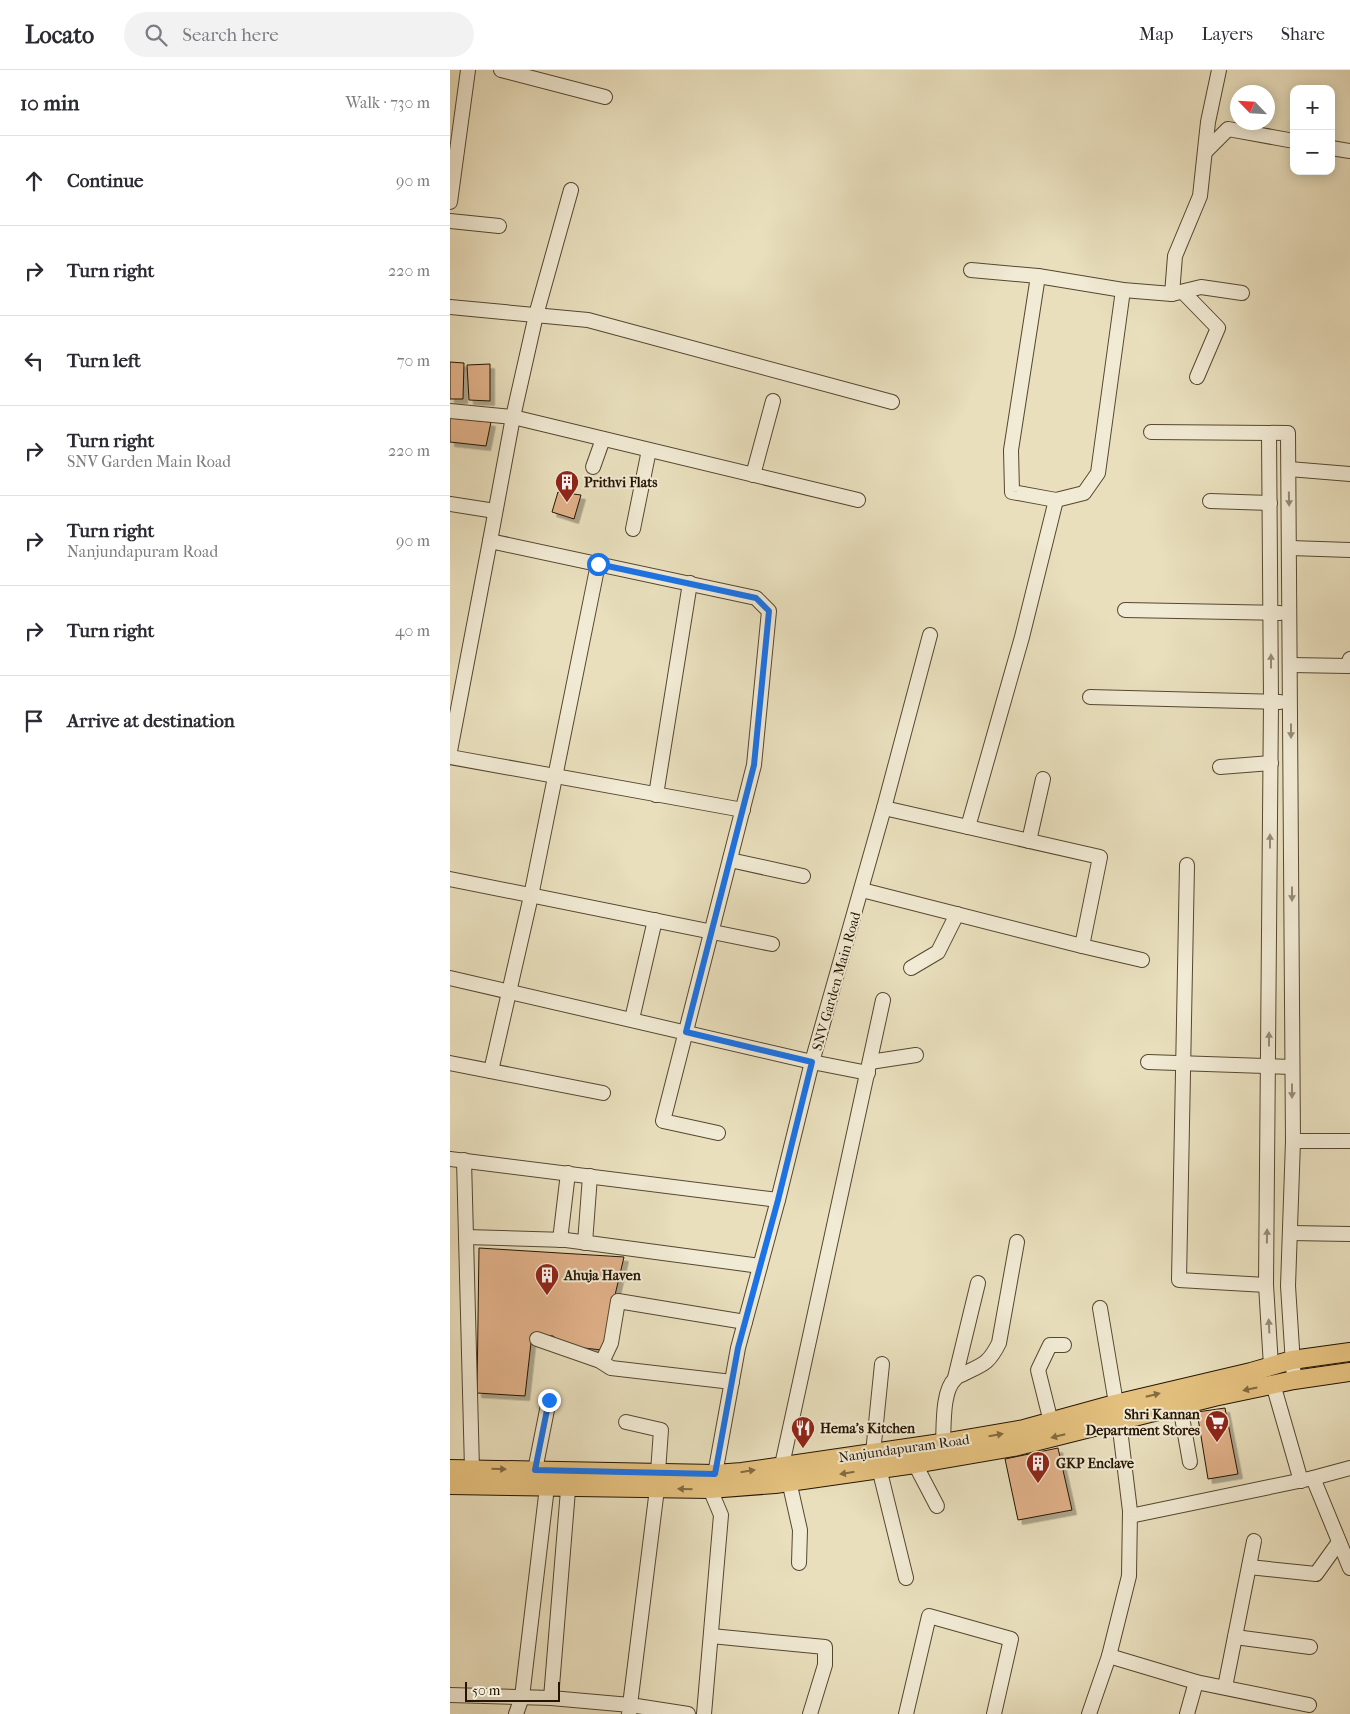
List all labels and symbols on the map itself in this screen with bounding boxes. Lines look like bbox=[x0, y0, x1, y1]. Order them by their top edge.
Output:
north arrow bbox=[1230, 85, 1275, 130]
building icon: Prithvi Flats bbox=[554, 469, 580, 503]
place label: Prithvi Flats bbox=[584, 474, 658, 491]
one-way arrow bbox=[1285, 491, 1293, 507]
route start bbox=[587, 553, 610, 576]
one-way arrow bbox=[1267, 653, 1275, 669]
one-way arrow bbox=[1287, 724, 1295, 740]
one-way arrow bbox=[1266, 833, 1274, 849]
one-way arrow bbox=[1288, 886, 1296, 902]
street label: SNV Garden Main Road bbox=[809, 909, 865, 1052]
one-way arrow bbox=[1265, 1030, 1273, 1046]
one-way arrow bbox=[1288, 1084, 1296, 1100]
one-way arrow bbox=[1263, 1228, 1271, 1244]
building icon: Ahuja Haven bbox=[534, 1262, 560, 1296]
place label: Ahuja Haven bbox=[563, 1267, 642, 1284]
one-way arrow bbox=[1264, 1317, 1272, 1333]
one-way arrow bbox=[1243, 1385, 1258, 1393]
route end bbox=[538, 1389, 561, 1412]
one-way arrow bbox=[1146, 1391, 1161, 1399]
place label: Shri Kannan Department Stores bbox=[1086, 1406, 1201, 1439]
supermarket icon: Shri Kannan Department Stores bbox=[1204, 1409, 1230, 1443]
restaurant icon: Hema's Kitchen bbox=[790, 1415, 816, 1449]
place label: Hema's Kitchen bbox=[820, 1420, 916, 1437]
one-way arrow bbox=[988, 1430, 1004, 1438]
street label: Nanjundapuram Road bbox=[837, 1431, 971, 1466]
one-way arrow bbox=[1051, 1432, 1066, 1440]
building icon: GKP Enclave bbox=[1025, 1450, 1051, 1484]
place label: GKP Enclave bbox=[1056, 1455, 1134, 1472]
one-way arrow bbox=[491, 1465, 507, 1473]
one-way arrow bbox=[741, 1466, 757, 1474]
one-way arrow bbox=[838, 1469, 854, 1477]
one-way arrow bbox=[677, 1485, 693, 1493]
scale bar bbox=[465, 1679, 560, 1702]

